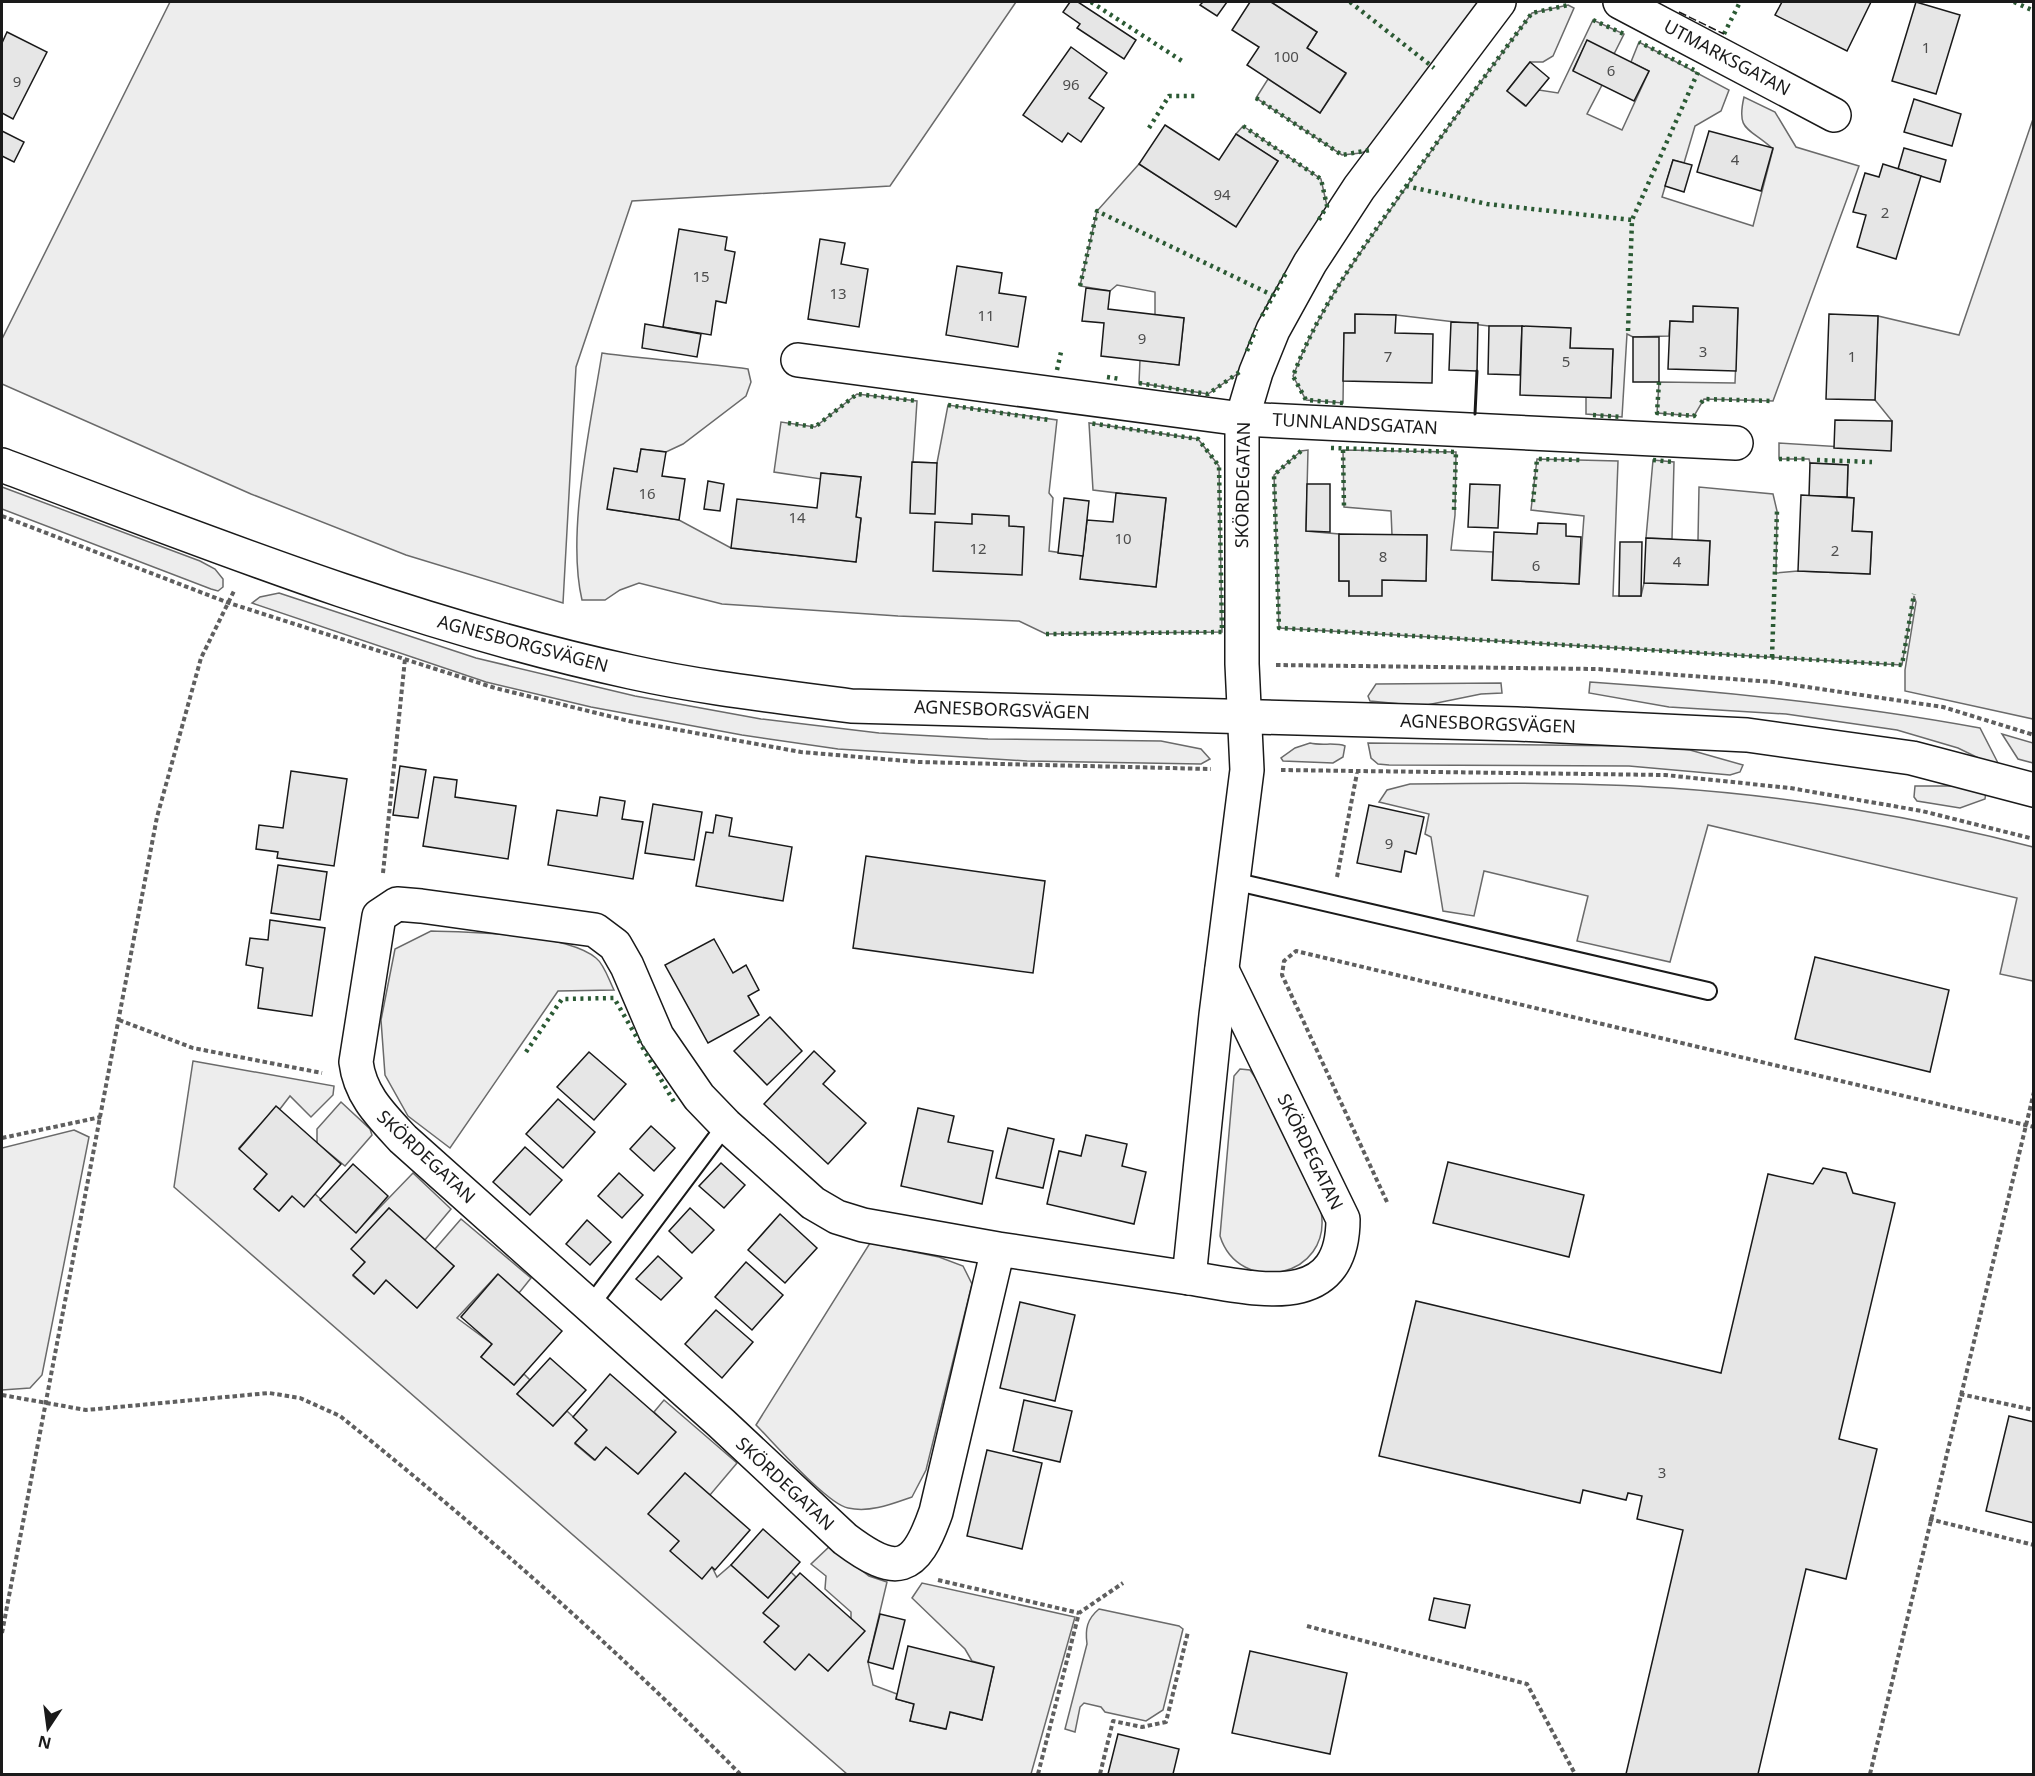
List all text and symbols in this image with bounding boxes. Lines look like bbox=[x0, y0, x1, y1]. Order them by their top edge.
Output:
street label: UTMARKSGATAN bbox=[1660, 14, 1795, 101]
house number: 1 bbox=[1922, 37, 1930, 57]
house number: 100 bbox=[1273, 46, 1299, 66]
house number: 6 bbox=[1607, 60, 1615, 80]
house number: 9 bbox=[13, 71, 21, 91]
house number: 96 bbox=[1062, 74, 1080, 94]
house number: 4 bbox=[1731, 149, 1740, 169]
house number: 94 bbox=[1213, 184, 1231, 204]
house number: 2 bbox=[1881, 202, 1889, 222]
house number: 15 bbox=[692, 266, 710, 286]
house number: 13 bbox=[829, 283, 847, 303]
house number: 11 bbox=[977, 305, 995, 325]
house number: 9 bbox=[1138, 328, 1146, 348]
house number: 3 bbox=[1699, 341, 1707, 361]
house number: 7 bbox=[1384, 346, 1392, 366]
house number: 1 bbox=[1848, 346, 1856, 366]
house number: 5 bbox=[1562, 351, 1570, 371]
street label: TUNNLANDSGATAN bbox=[1272, 407, 1438, 439]
street label: SKÖRDEGATAN bbox=[1229, 422, 1255, 548]
house number: 16 bbox=[638, 483, 656, 503]
house number: 14 bbox=[788, 507, 806, 527]
house number: 10 bbox=[1114, 528, 1132, 548]
house number: 12 bbox=[969, 538, 987, 558]
house number: 2 bbox=[1831, 540, 1839, 560]
house number: 8 bbox=[1379, 546, 1387, 566]
house number: 4 bbox=[1673, 551, 1682, 571]
house number: 6 bbox=[1532, 555, 1540, 575]
street label: AGNESBORGSVÄGEN bbox=[435, 609, 611, 677]
street label: AGNESBORGSVÄGEN bbox=[914, 694, 1090, 724]
street label: AGNESBORGSVÄGEN bbox=[1400, 708, 1576, 738]
house number: 9 bbox=[1385, 833, 1393, 853]
street label: SKÖRDEGATAN bbox=[1272, 1090, 1349, 1214]
street label: SKÖRDEGATAN bbox=[372, 1104, 481, 1208]
street label: SKÖRDEGATAN bbox=[731, 1431, 840, 1535]
house number: 3 bbox=[1658, 1462, 1666, 1482]
north arrow bbox=[18, 1698, 78, 1758]
text: N bbox=[36, 1730, 53, 1755]

